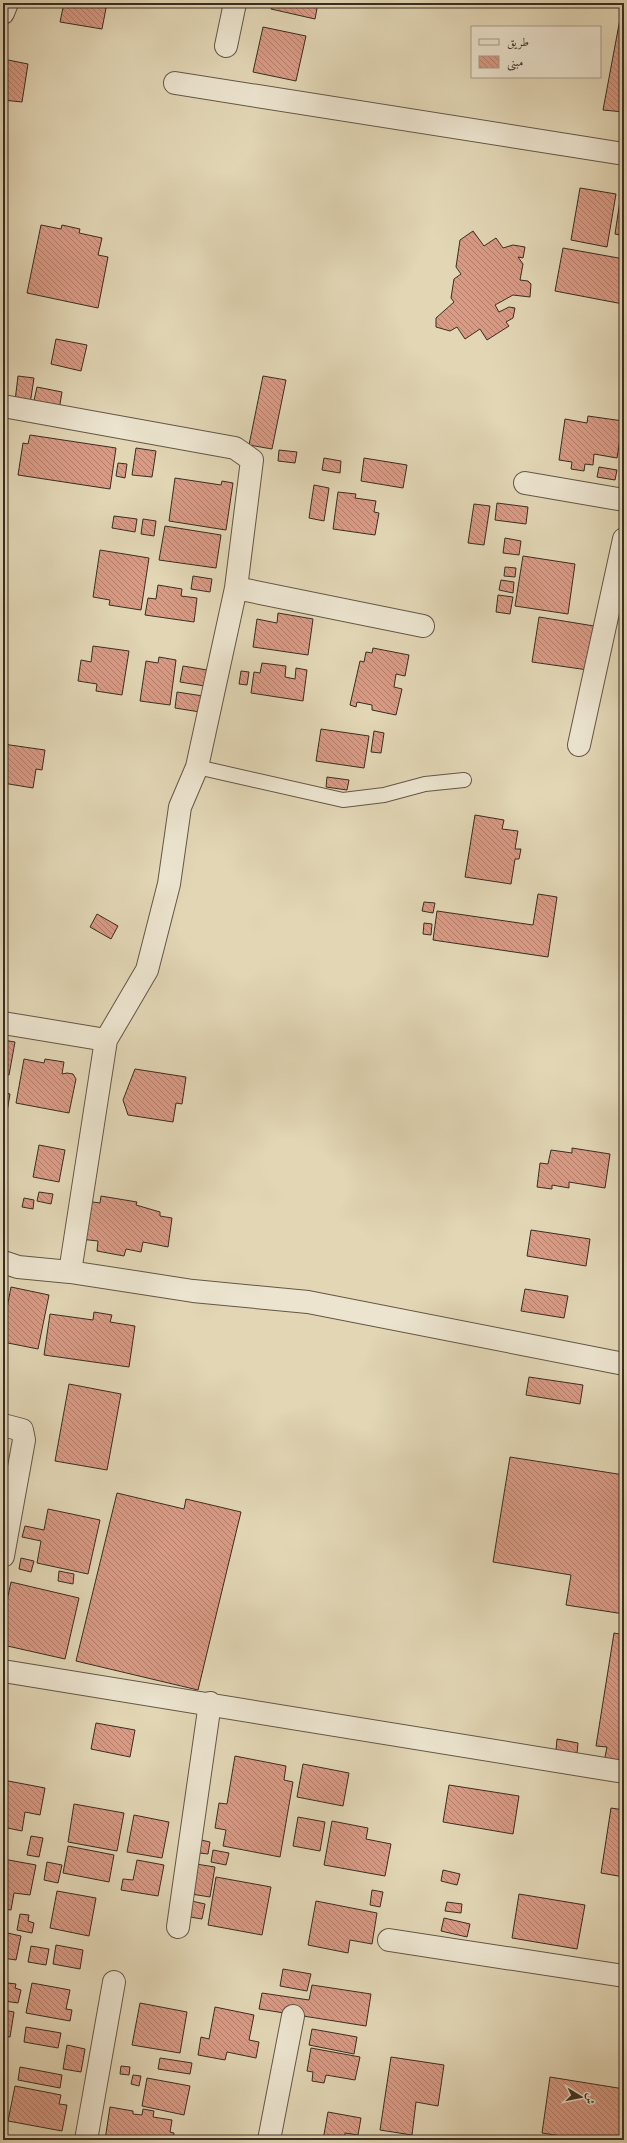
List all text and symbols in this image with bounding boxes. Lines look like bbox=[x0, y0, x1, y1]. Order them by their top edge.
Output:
legend bbox=[471, 26, 601, 78]
text: طريق bbox=[507, 33, 529, 50]
text: مبنى bbox=[507, 53, 523, 71]
north arrow bbox=[561, 2077, 601, 2117]
text: ش bbox=[582, 2092, 600, 2106]

